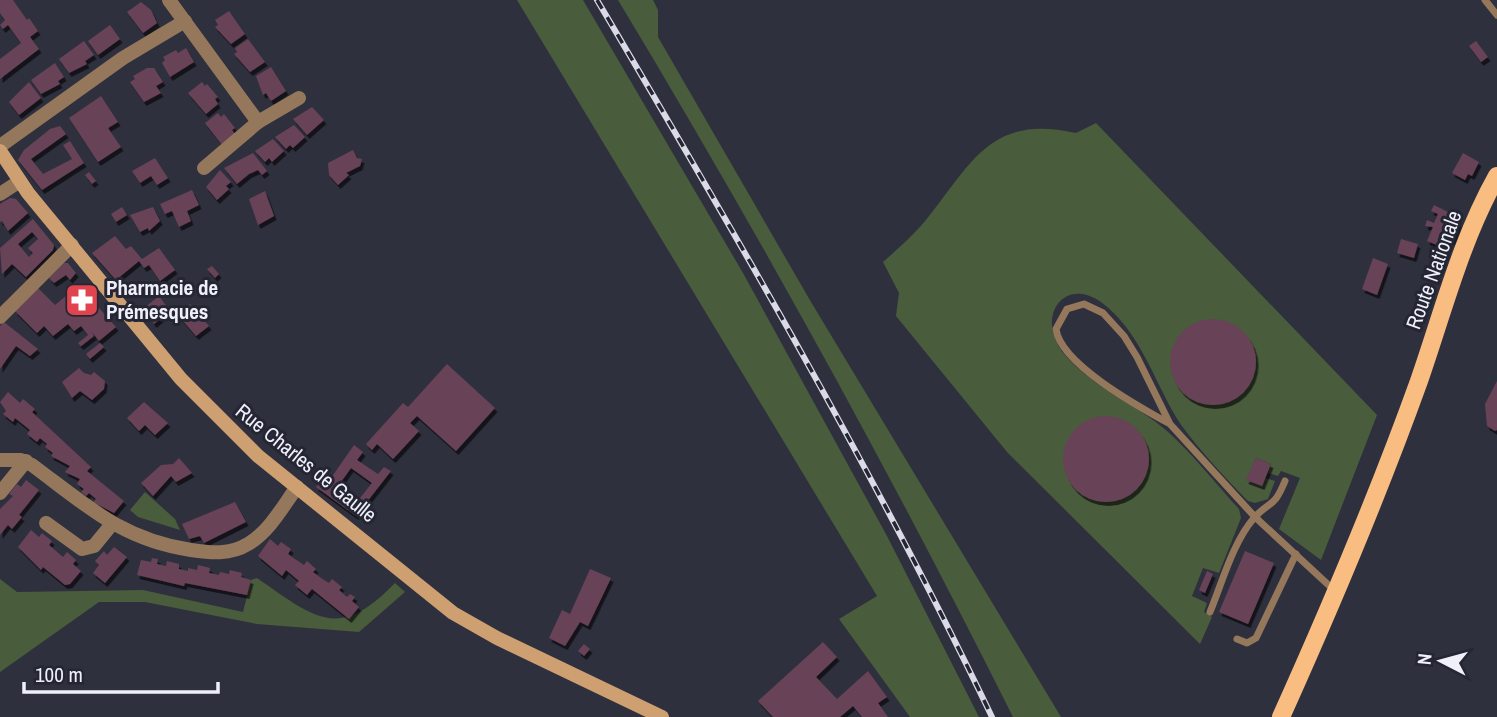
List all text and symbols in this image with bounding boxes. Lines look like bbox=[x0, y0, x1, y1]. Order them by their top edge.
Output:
street label: Route Nationale bbox=[1399, 206, 1468, 333]
place label: Pharmacie de Prémesques bbox=[106, 273, 218, 326]
pharmacy icon: Pharmacie de Prémesques bbox=[63, 281, 101, 319]
street label: Rue Charles de Gaulle bbox=[229, 397, 383, 529]
north arrow bbox=[1406, 626, 1476, 696]
scale bar bbox=[24, 650, 219, 694]
text: N bbox=[1411, 652, 1438, 666]
text: 100 m bbox=[35, 660, 83, 689]

